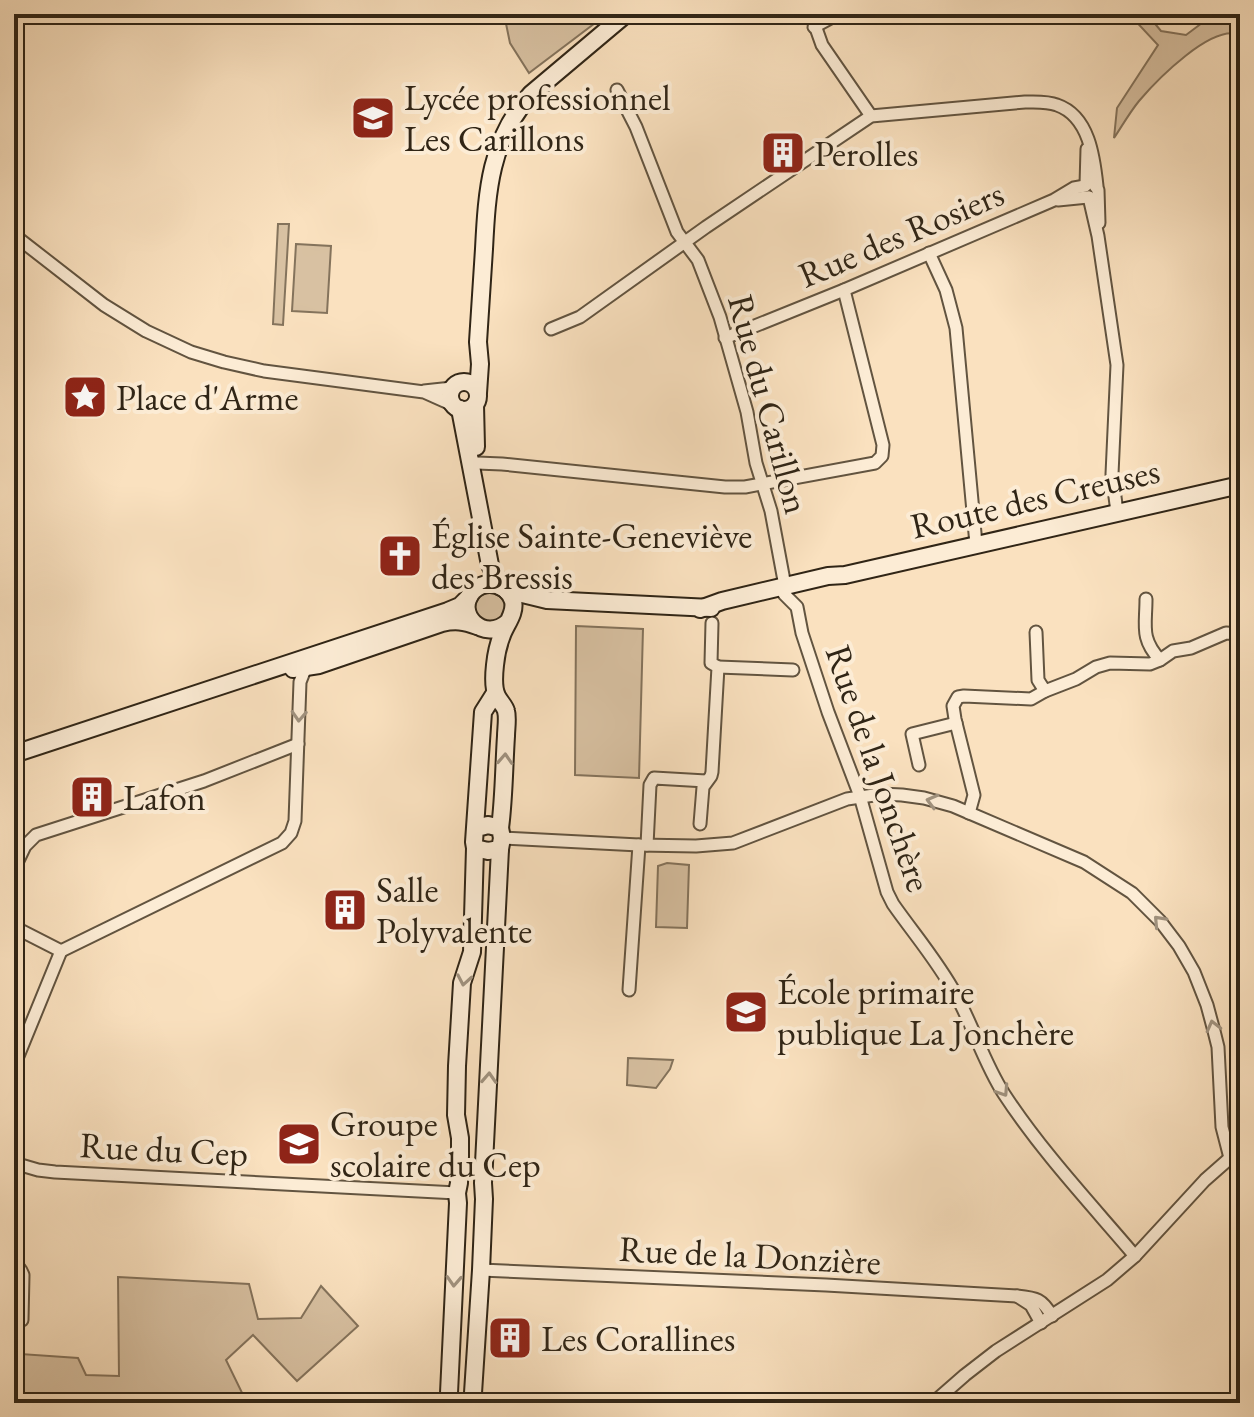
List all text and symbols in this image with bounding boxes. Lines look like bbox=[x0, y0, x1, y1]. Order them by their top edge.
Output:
place label: Lycée professionnel Les Carillons bbox=[404, 74, 671, 162]
school or university icon: Lycée professionnel Les Carillons bbox=[349, 94, 397, 142]
building icon: Perolles bbox=[759, 129, 807, 177]
place label: Perolles bbox=[814, 130, 918, 177]
street label: Rue des Rosiers bbox=[791, 170, 1011, 298]
street label: Rue du Carillon bbox=[717, 289, 821, 519]
place icon: Place d'Arme bbox=[61, 373, 109, 421]
place label: Place d'Arme bbox=[116, 374, 298, 421]
street label: Route des Creuses bbox=[906, 447, 1164, 549]
place label: Église Sainte-Geneviève des Bressis bbox=[431, 512, 752, 600]
church icon: Église Sainte-Geneviève des Bressis bbox=[376, 532, 424, 580]
street label: Rue de la Jonchère bbox=[815, 638, 943, 898]
one-way arrow bbox=[290, 710, 307, 723]
one-way arrow bbox=[496, 752, 513, 765]
building icon: Lafon bbox=[68, 773, 116, 821]
place label: Lafon bbox=[123, 774, 206, 821]
one-way arrow bbox=[926, 793, 940, 810]
place label: Salle Polyvalente bbox=[376, 866, 532, 954]
building icon: Salle Polyvalente bbox=[321, 886, 369, 934]
one-way arrow bbox=[1154, 916, 1169, 930]
place label: École primaire publique La Jonchère bbox=[777, 968, 1074, 1056]
one-way arrow bbox=[456, 974, 473, 987]
school or university icon: École primaire publique La Jonchère bbox=[722, 988, 770, 1036]
one-way arrow bbox=[1205, 1019, 1222, 1033]
one-way arrow bbox=[480, 1071, 497, 1084]
one-way arrow bbox=[993, 1083, 1008, 1097]
place label: Groupe scolaire du Cep bbox=[330, 1100, 541, 1188]
school or university icon: Groupe scolaire du Cep bbox=[275, 1120, 323, 1168]
street label: Rue du Cep bbox=[79, 1121, 249, 1177]
street label: Rue de la Donzière bbox=[618, 1225, 882, 1285]
one-way arrow bbox=[445, 1275, 462, 1288]
building icon: Les Corallines bbox=[486, 1314, 534, 1362]
place label: Les Corallines bbox=[541, 1315, 735, 1362]

